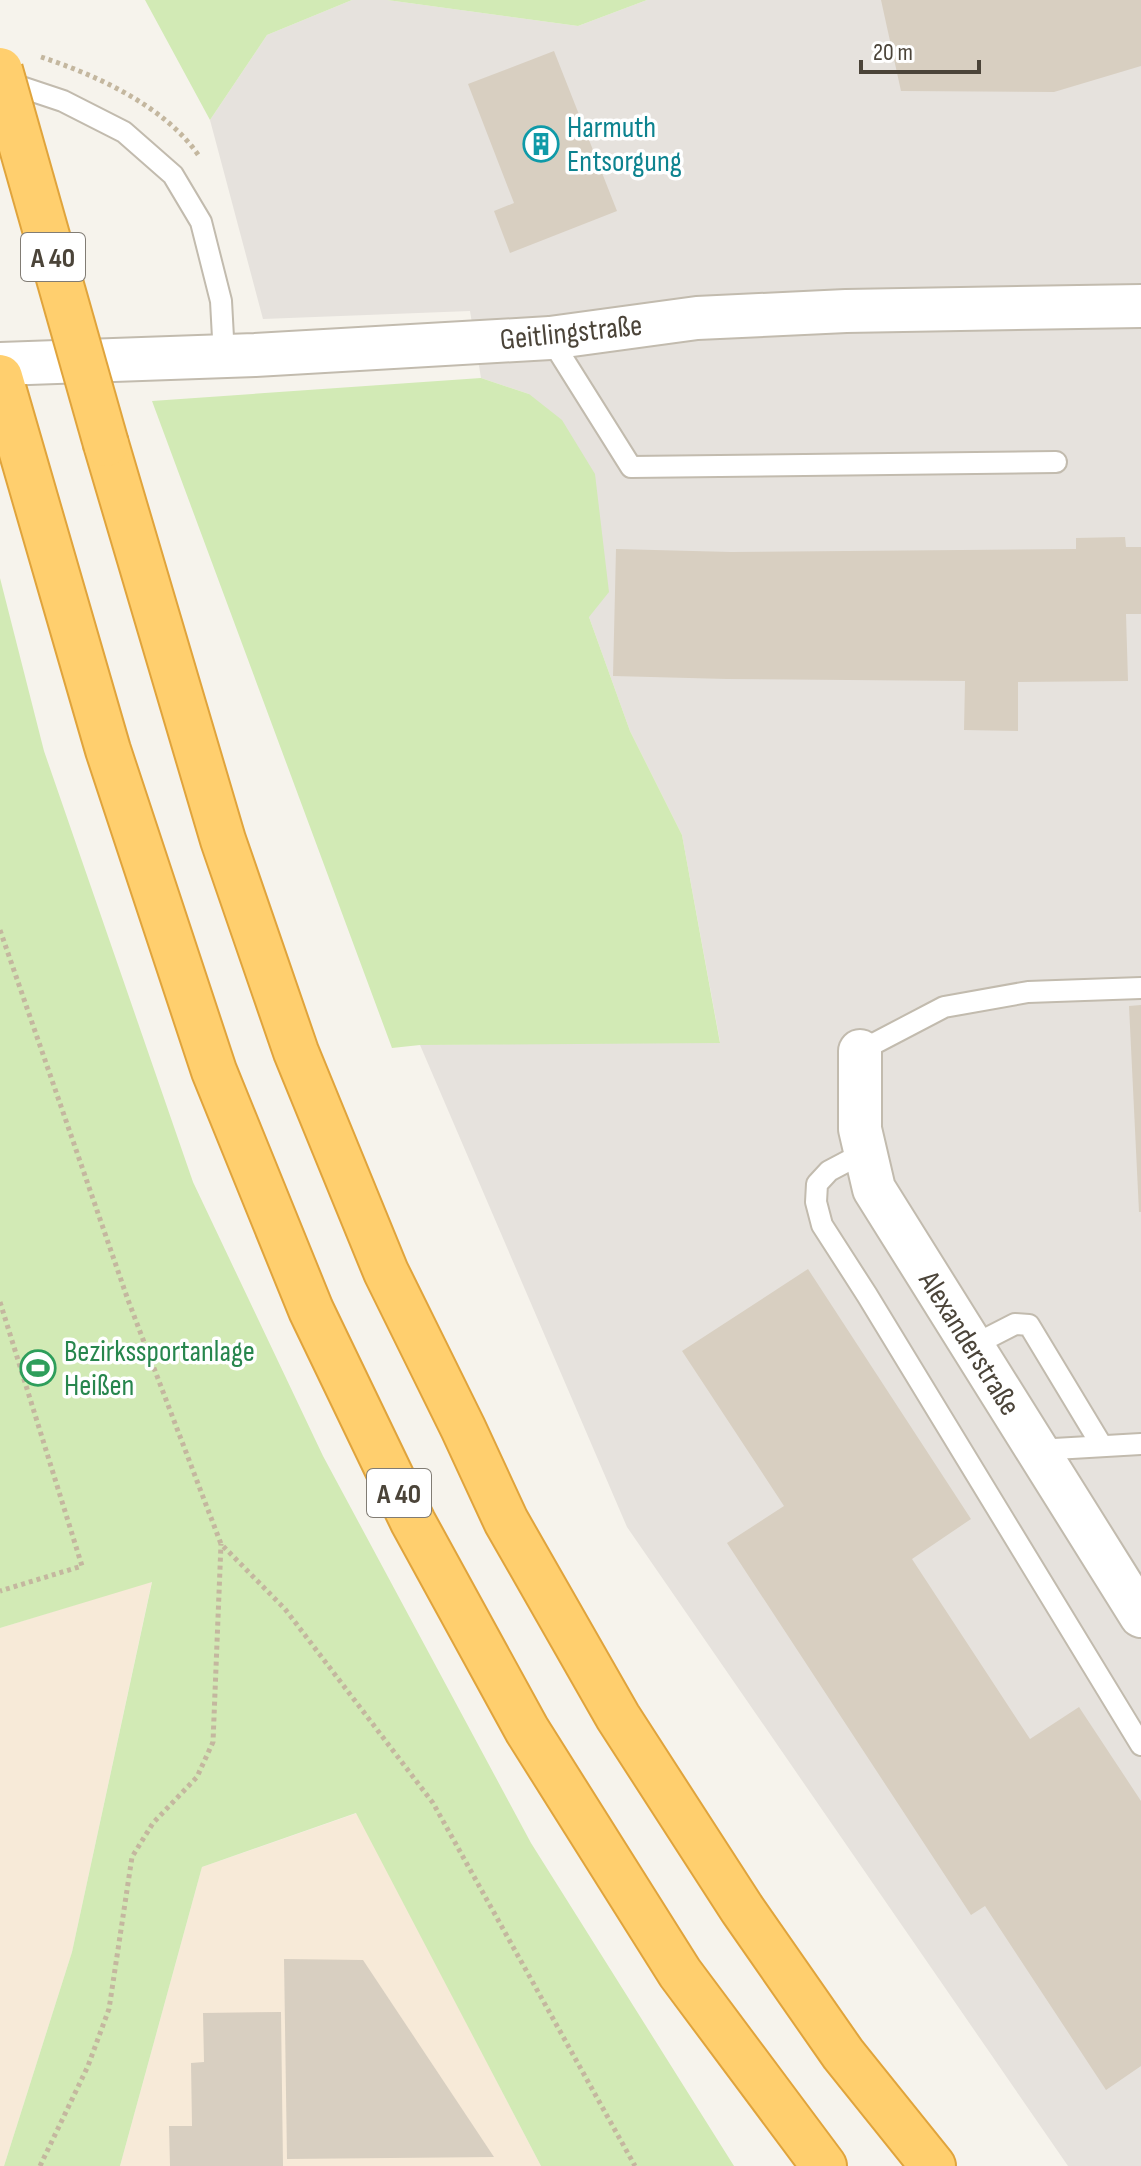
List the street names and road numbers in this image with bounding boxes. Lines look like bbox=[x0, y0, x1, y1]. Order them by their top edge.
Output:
road number: A 40 bbox=[21, 233, 85, 281]
street label: Geitlingstraße bbox=[498, 308, 644, 358]
street label: Alexanderstraße bbox=[910, 1264, 1028, 1422]
road number: A 40 bbox=[367, 1469, 431, 1517]

